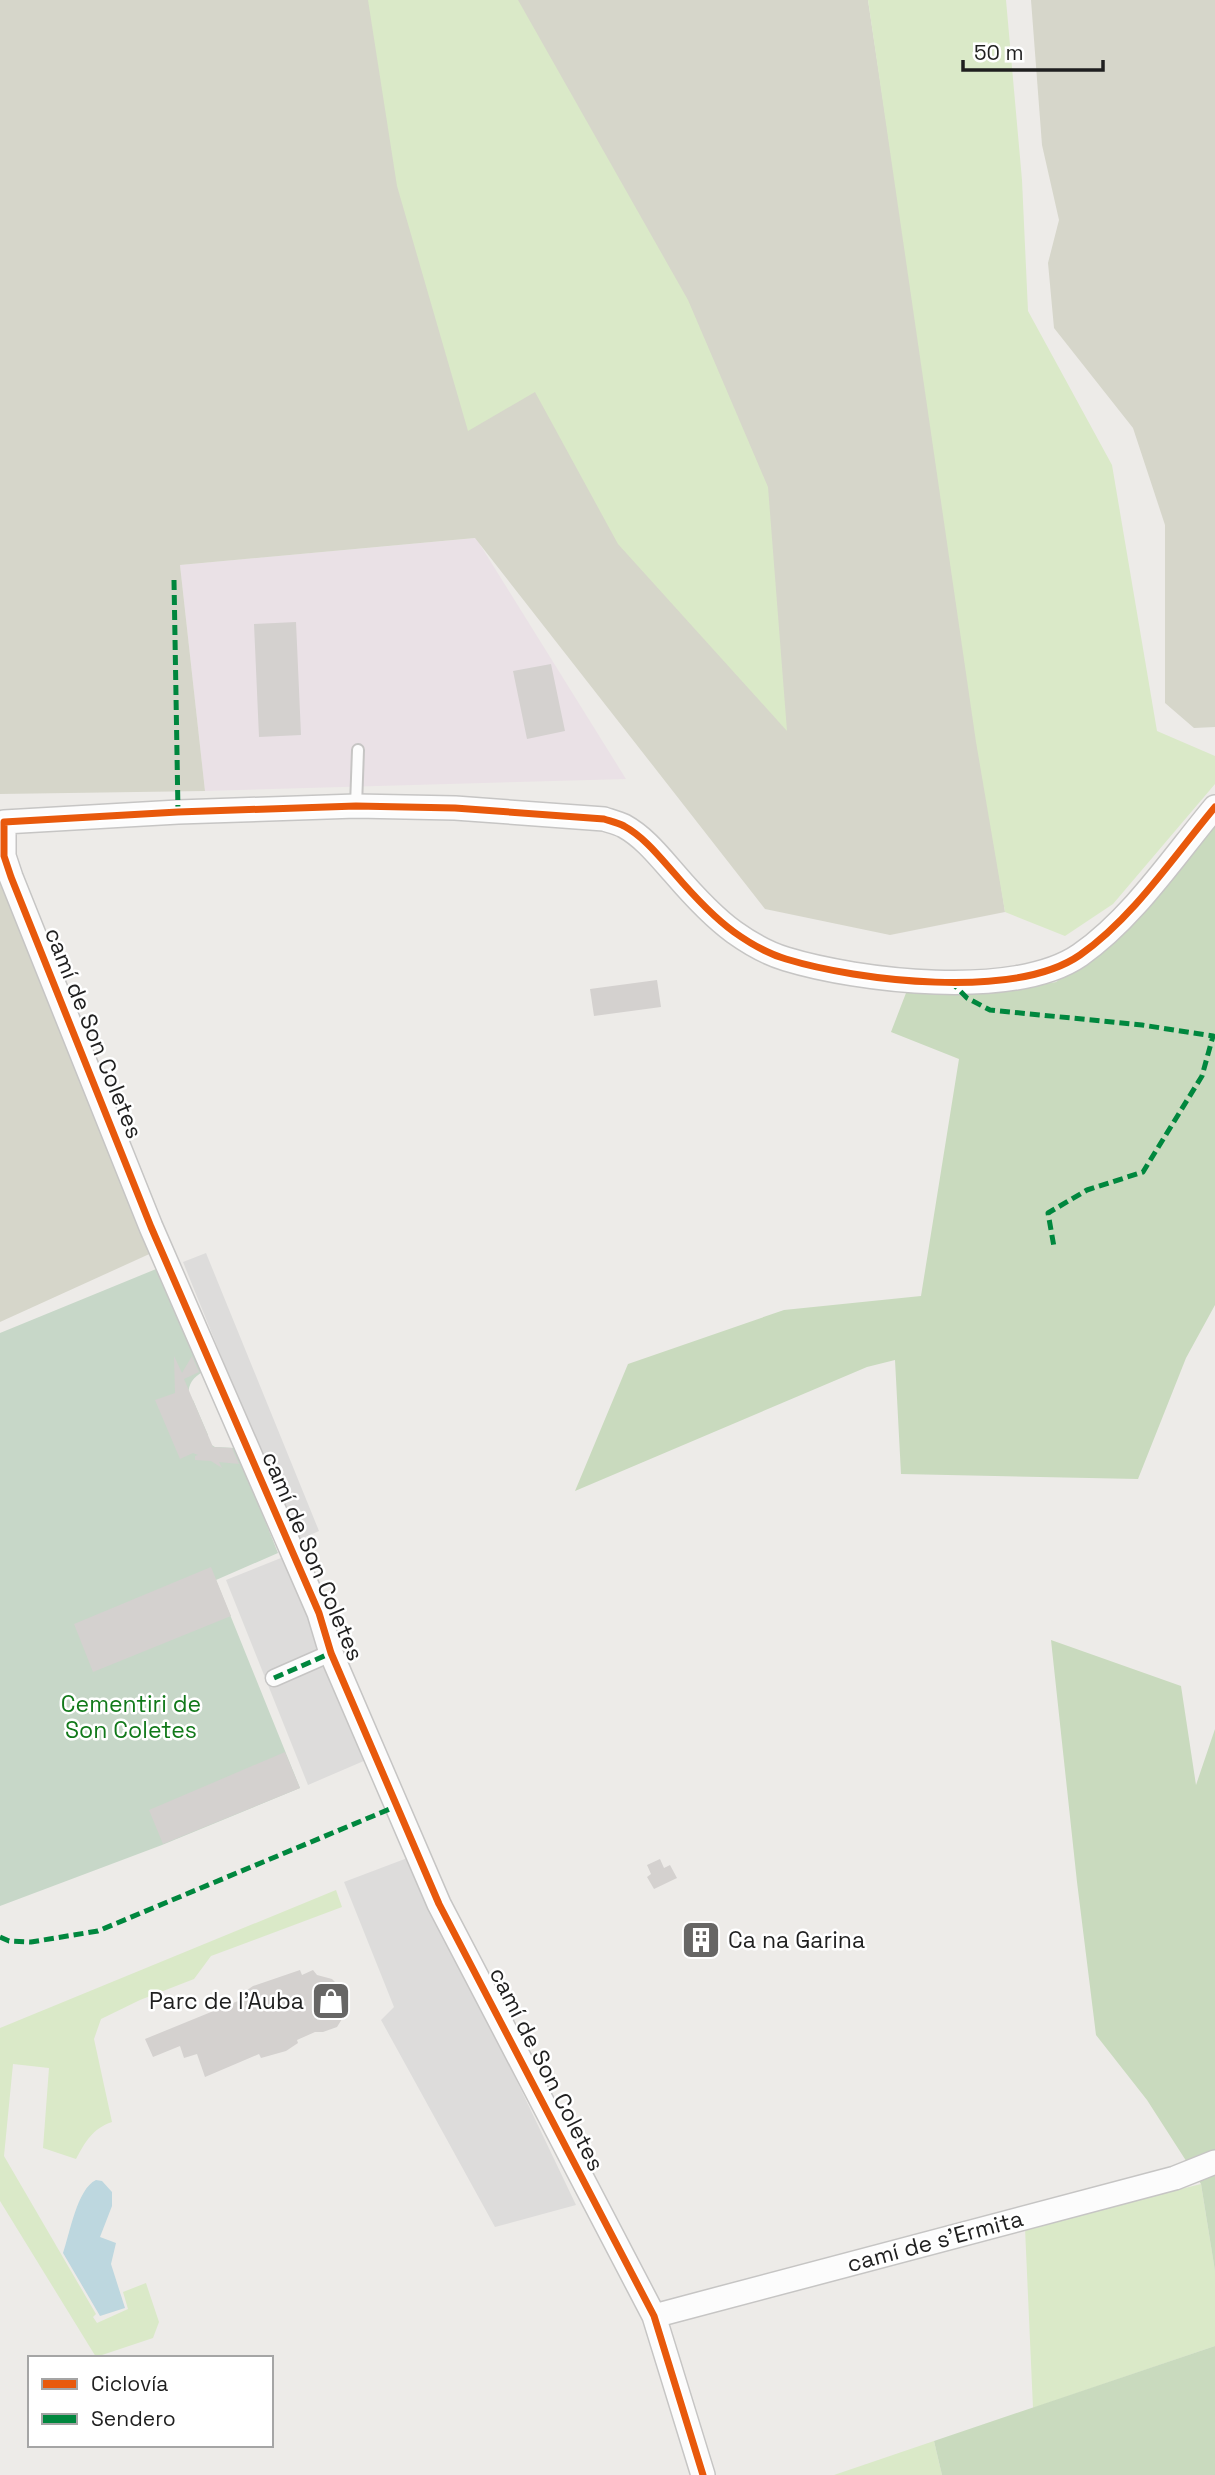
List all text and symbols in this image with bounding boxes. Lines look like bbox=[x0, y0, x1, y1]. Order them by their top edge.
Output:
scale bar bbox=[963, 28, 1103, 72]
text: 50 m bbox=[974, 39, 1024, 66]
street label: camí de Son Coletes bbox=[38, 923, 150, 1143]
street label: camí de Son Coletes bbox=[255, 1447, 371, 1665]
park label: Cementiri de Son Coletes bbox=[61, 1689, 201, 1745]
building icon: Ca na Garina bbox=[680, 1919, 722, 1961]
place label: Ca na Garina bbox=[728, 1925, 865, 1955]
street label: camí de Son Coletes bbox=[483, 1962, 611, 2176]
shop icon: Parc de l'Auba bbox=[310, 1980, 352, 2022]
place label: Parc de l'Auba bbox=[149, 1986, 304, 2016]
street label: camí de s'Ermita bbox=[844, 2203, 1026, 2279]
legend bbox=[28, 2356, 273, 2447]
text: Ciclovía bbox=[91, 2370, 168, 2397]
text: Sendero bbox=[91, 2405, 176, 2432]

